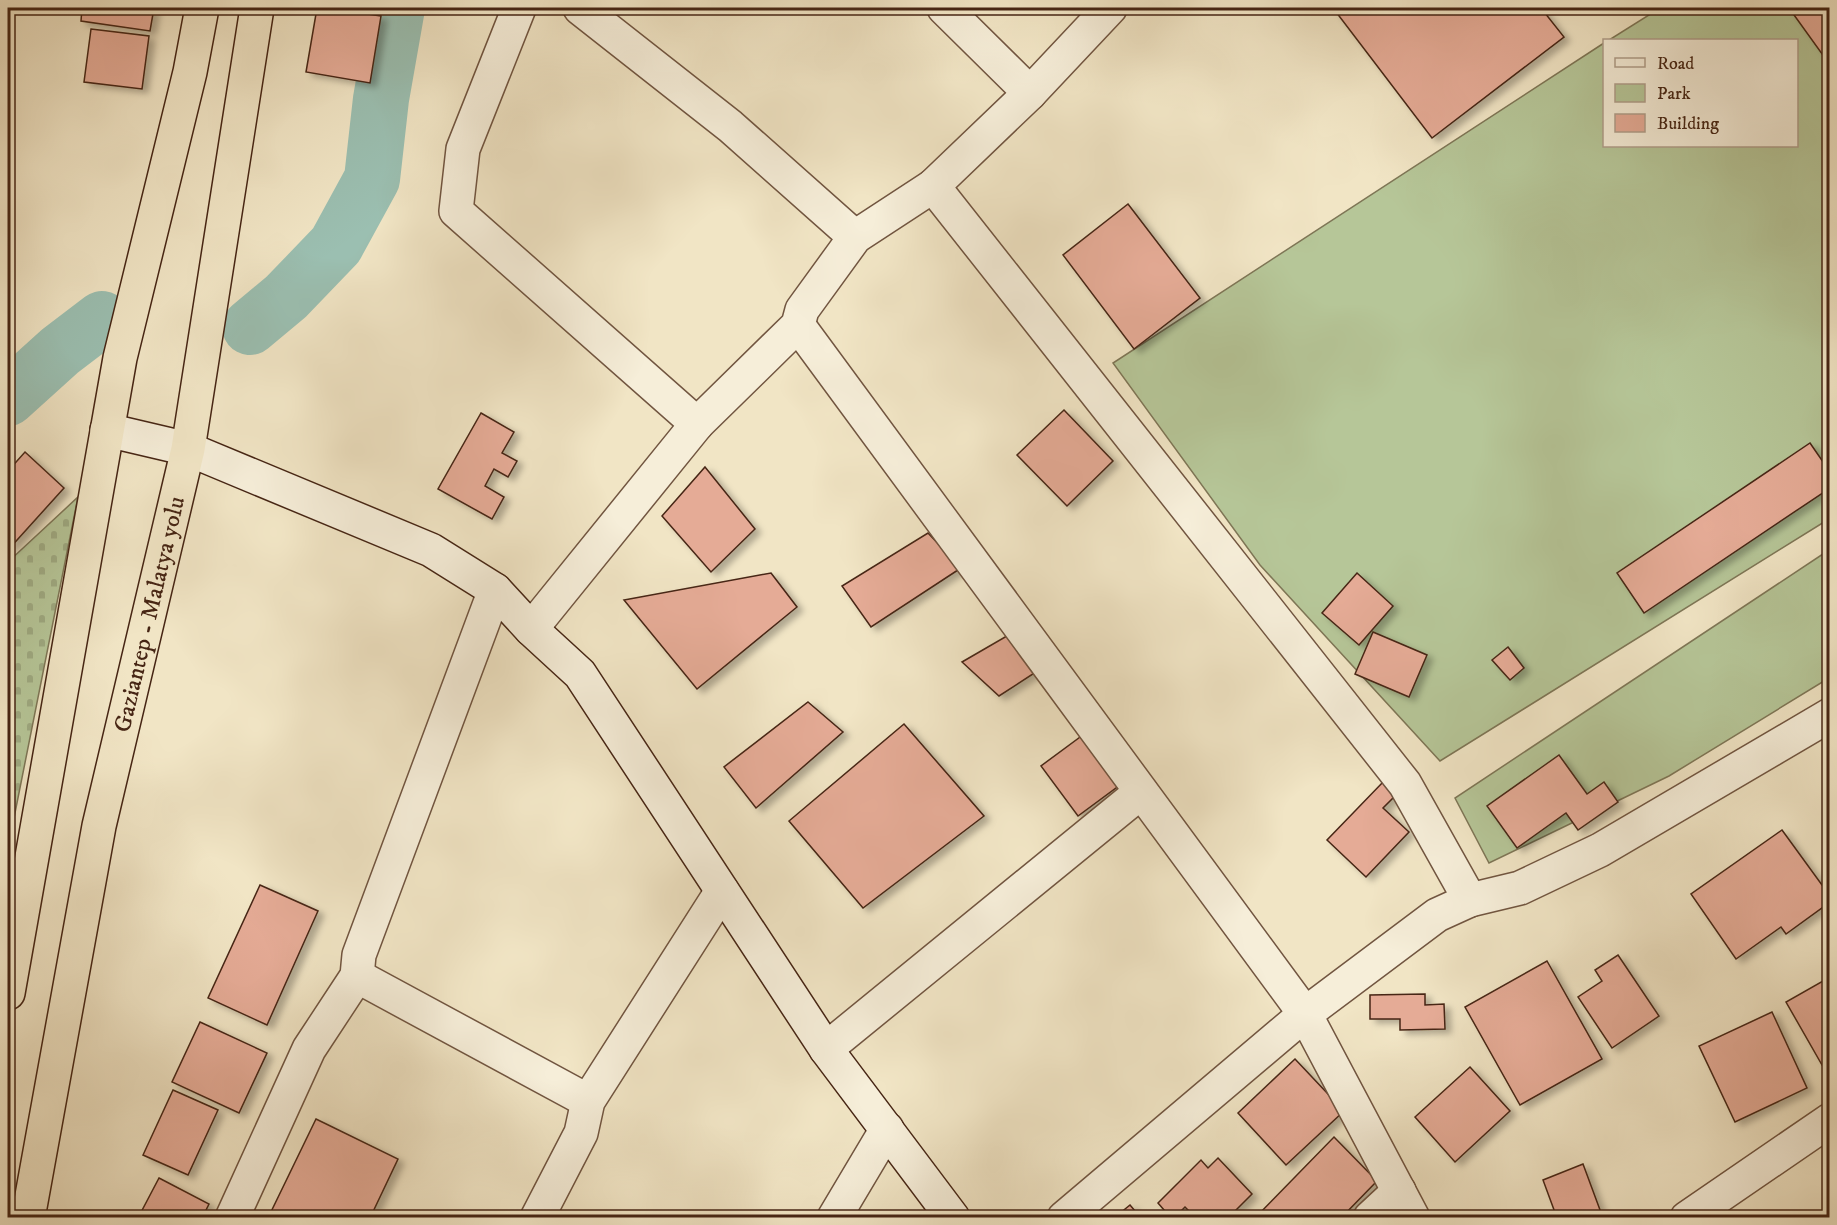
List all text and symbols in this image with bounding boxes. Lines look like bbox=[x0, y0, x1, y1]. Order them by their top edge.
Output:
legend bbox=[1603, 39, 1798, 147]
text: Road bbox=[1657, 53, 1694, 75]
text: Park bbox=[1657, 83, 1691, 105]
text: Building bbox=[1657, 113, 1719, 135]
street label: Gaziantep - Malatya yolu bbox=[108, 493, 192, 735]

